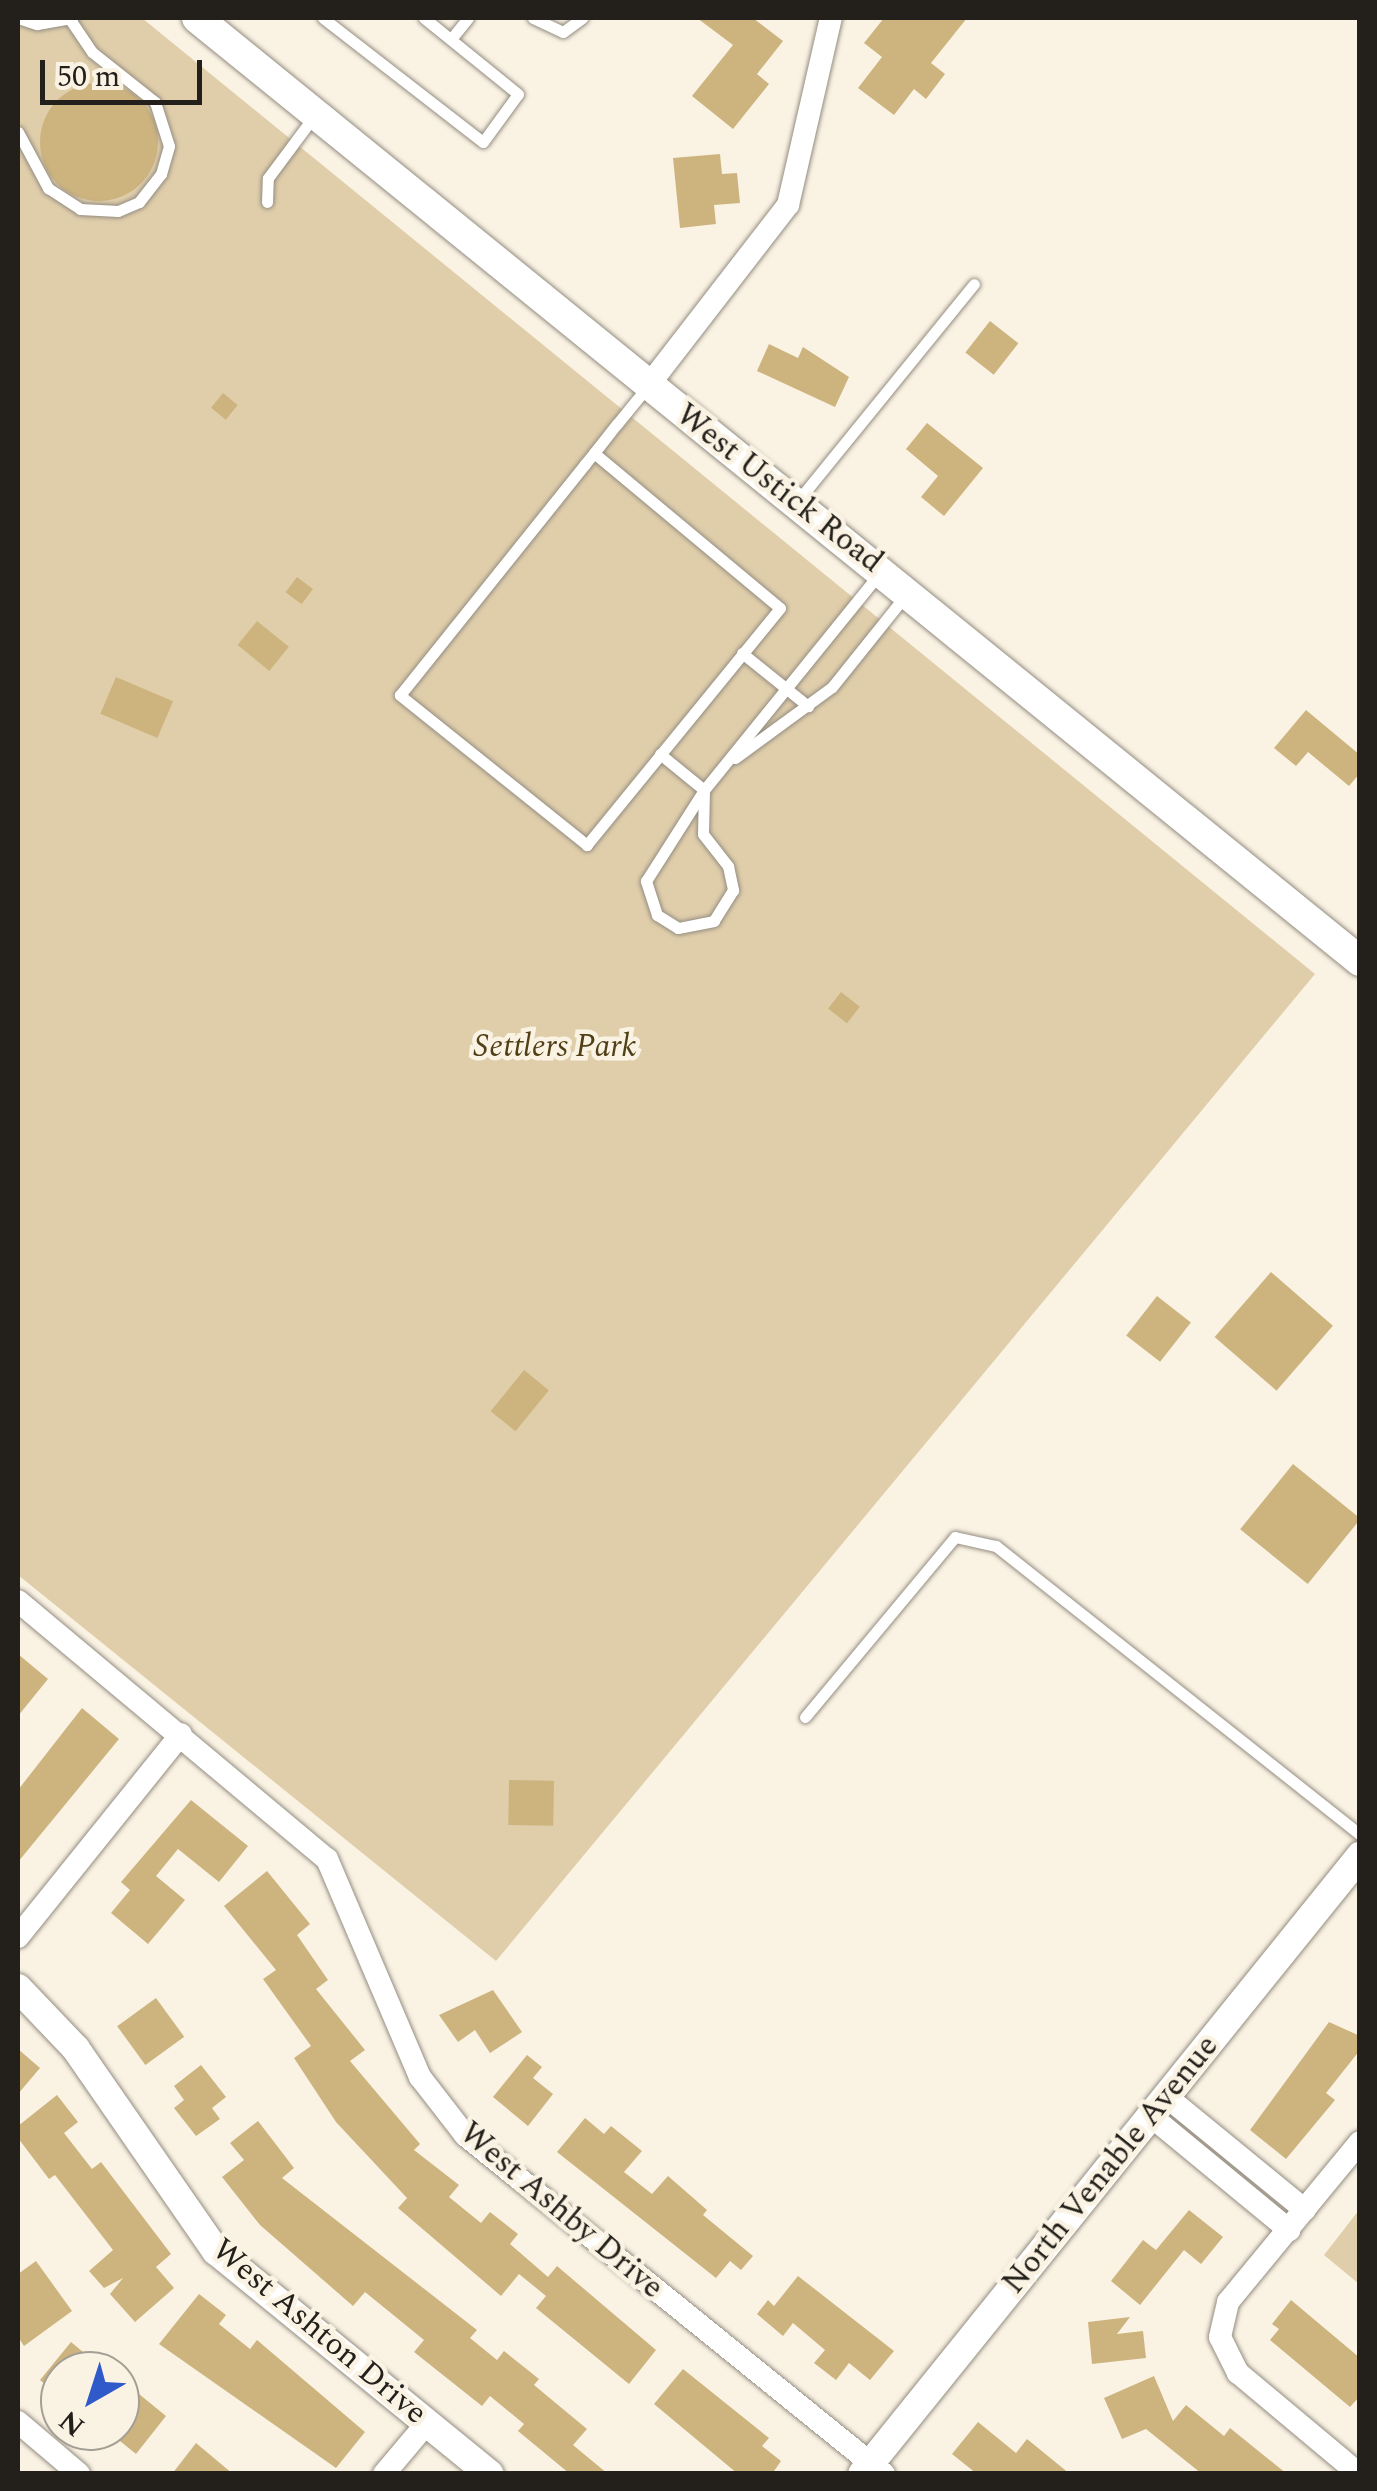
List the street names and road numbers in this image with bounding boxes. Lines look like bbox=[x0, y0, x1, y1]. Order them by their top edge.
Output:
street label: West Ustick Road bbox=[668, 396, 890, 582]
street label: North Venable Avenue bbox=[995, 2028, 1227, 2302]
street label: West Ashby Drive bbox=[451, 2114, 671, 2308]
street label: West Ashton Drive bbox=[204, 2231, 434, 2433]

